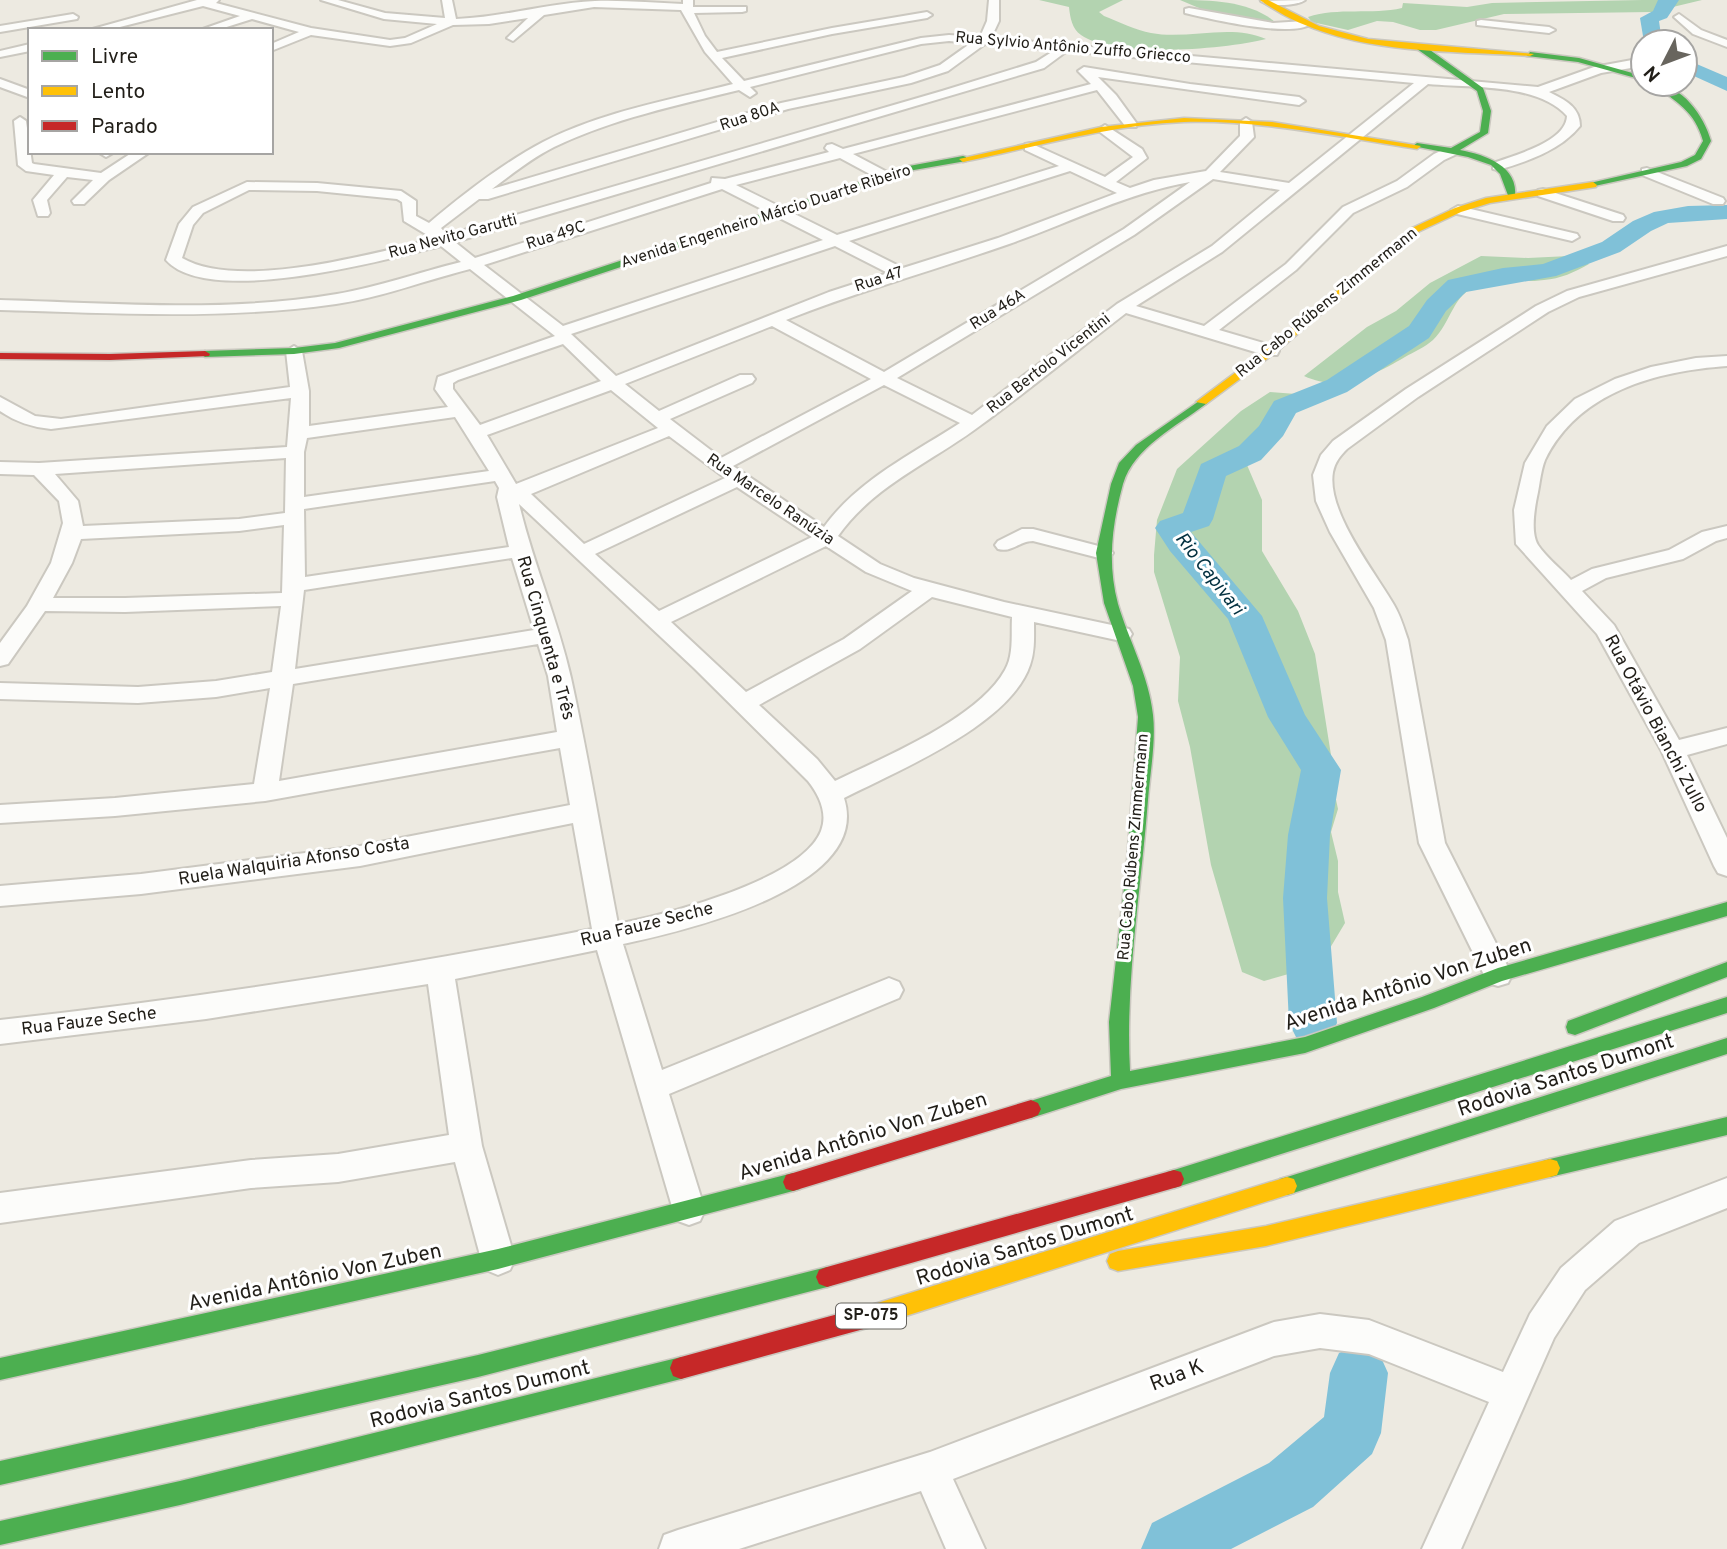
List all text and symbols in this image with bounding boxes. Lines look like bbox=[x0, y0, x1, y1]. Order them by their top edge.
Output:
legend bbox=[28, 28, 273, 154]
street label: Rua Sylvio Antônio Zuffo Griecco bbox=[954, 28, 1192, 68]
north arrow bbox=[1629, 28, 1699, 98]
text: Livre bbox=[91, 44, 138, 71]
text: N bbox=[1639, 60, 1666, 86]
text: Lento bbox=[91, 79, 145, 106]
street label: Rua 80A bbox=[717, 98, 783, 136]
text: Parado bbox=[91, 114, 158, 141]
street label: Avenida Engenheiro Márcio Duarte Ribeiro bbox=[618, 161, 914, 273]
street label: Rua Nevito Garutti bbox=[386, 210, 520, 264]
street label: Rua 49C bbox=[524, 217, 588, 255]
street label: Rua Cabo Rúbens Zimmermann bbox=[1232, 224, 1422, 382]
street label: Rua 47 bbox=[852, 263, 906, 297]
street label: Rua 46A bbox=[967, 285, 1030, 335]
street label: Rua Bertolo Vicentini bbox=[983, 309, 1115, 419]
street label: Rua Marcelo Ranúzia bbox=[702, 450, 838, 550]
water label: Rio Capivari bbox=[1169, 528, 1250, 621]
street label: Rua Cinquenta e Três bbox=[511, 553, 579, 723]
street label: Rua Otávio Bianchi Zullo bbox=[1598, 631, 1712, 817]
street label: Rua Cabo Rúbens Zimmermann bbox=[1114, 733, 1154, 961]
street label: Ruela Walquiria Afonso Costa bbox=[177, 832, 411, 892]
street label: Rua Fauze Seche bbox=[578, 897, 716, 953]
street label: Avenida Antônio Von Zuben bbox=[1281, 932, 1535, 1038]
street label: Rua Fauze Seche bbox=[20, 1002, 158, 1042]
street label: Rodovia Santos Dumont bbox=[1454, 1028, 1678, 1124]
street label: Avenida Antônio Von Zuben bbox=[735, 1086, 991, 1188]
street label: Rodovia Santos Dumont bbox=[913, 1201, 1137, 1293]
street label: Avenida Antônio Von Zuben bbox=[186, 1238, 444, 1318]
road number: SP-075 bbox=[836, 1304, 906, 1328]
street label: Rua K bbox=[1146, 1353, 1208, 1399]
street label: Rodovia Santos Dumont bbox=[367, 1355, 593, 1435]

